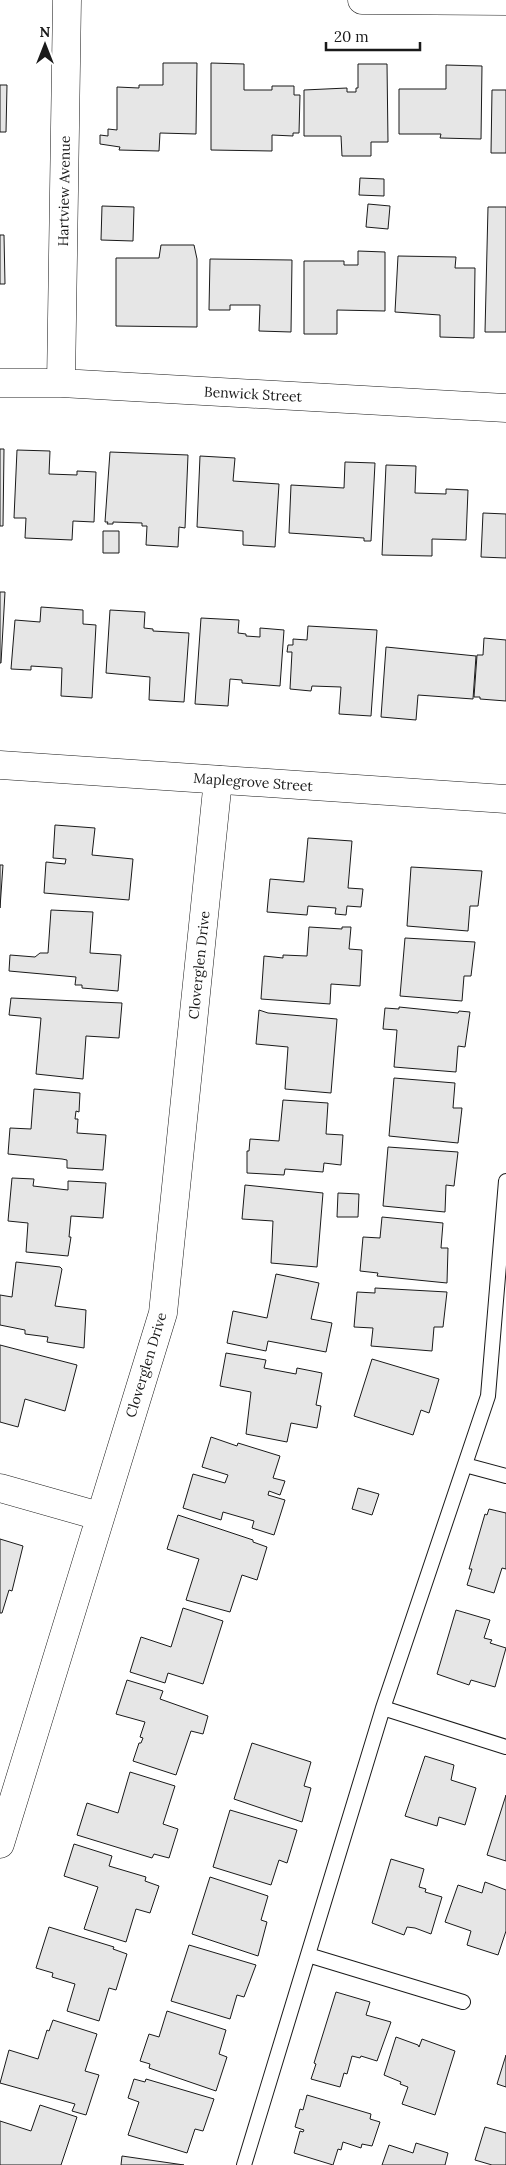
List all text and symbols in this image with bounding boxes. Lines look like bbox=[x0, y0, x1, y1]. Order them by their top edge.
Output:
north arrow bbox=[20, 20, 70, 70]
scale bar bbox=[326, 20, 420, 52]
text: N bbox=[40, 23, 51, 41]
text: 20 m bbox=[334, 27, 369, 46]
street label: Hartview Avenue bbox=[54, 135, 74, 247]
street label: Benwick Street bbox=[204, 382, 303, 406]
street label: Maplegrove Street bbox=[193, 769, 314, 795]
street label: Cloverglen Drive bbox=[184, 909, 214, 1020]
street label: Cloverglen Drive bbox=[121, 1310, 171, 1420]

